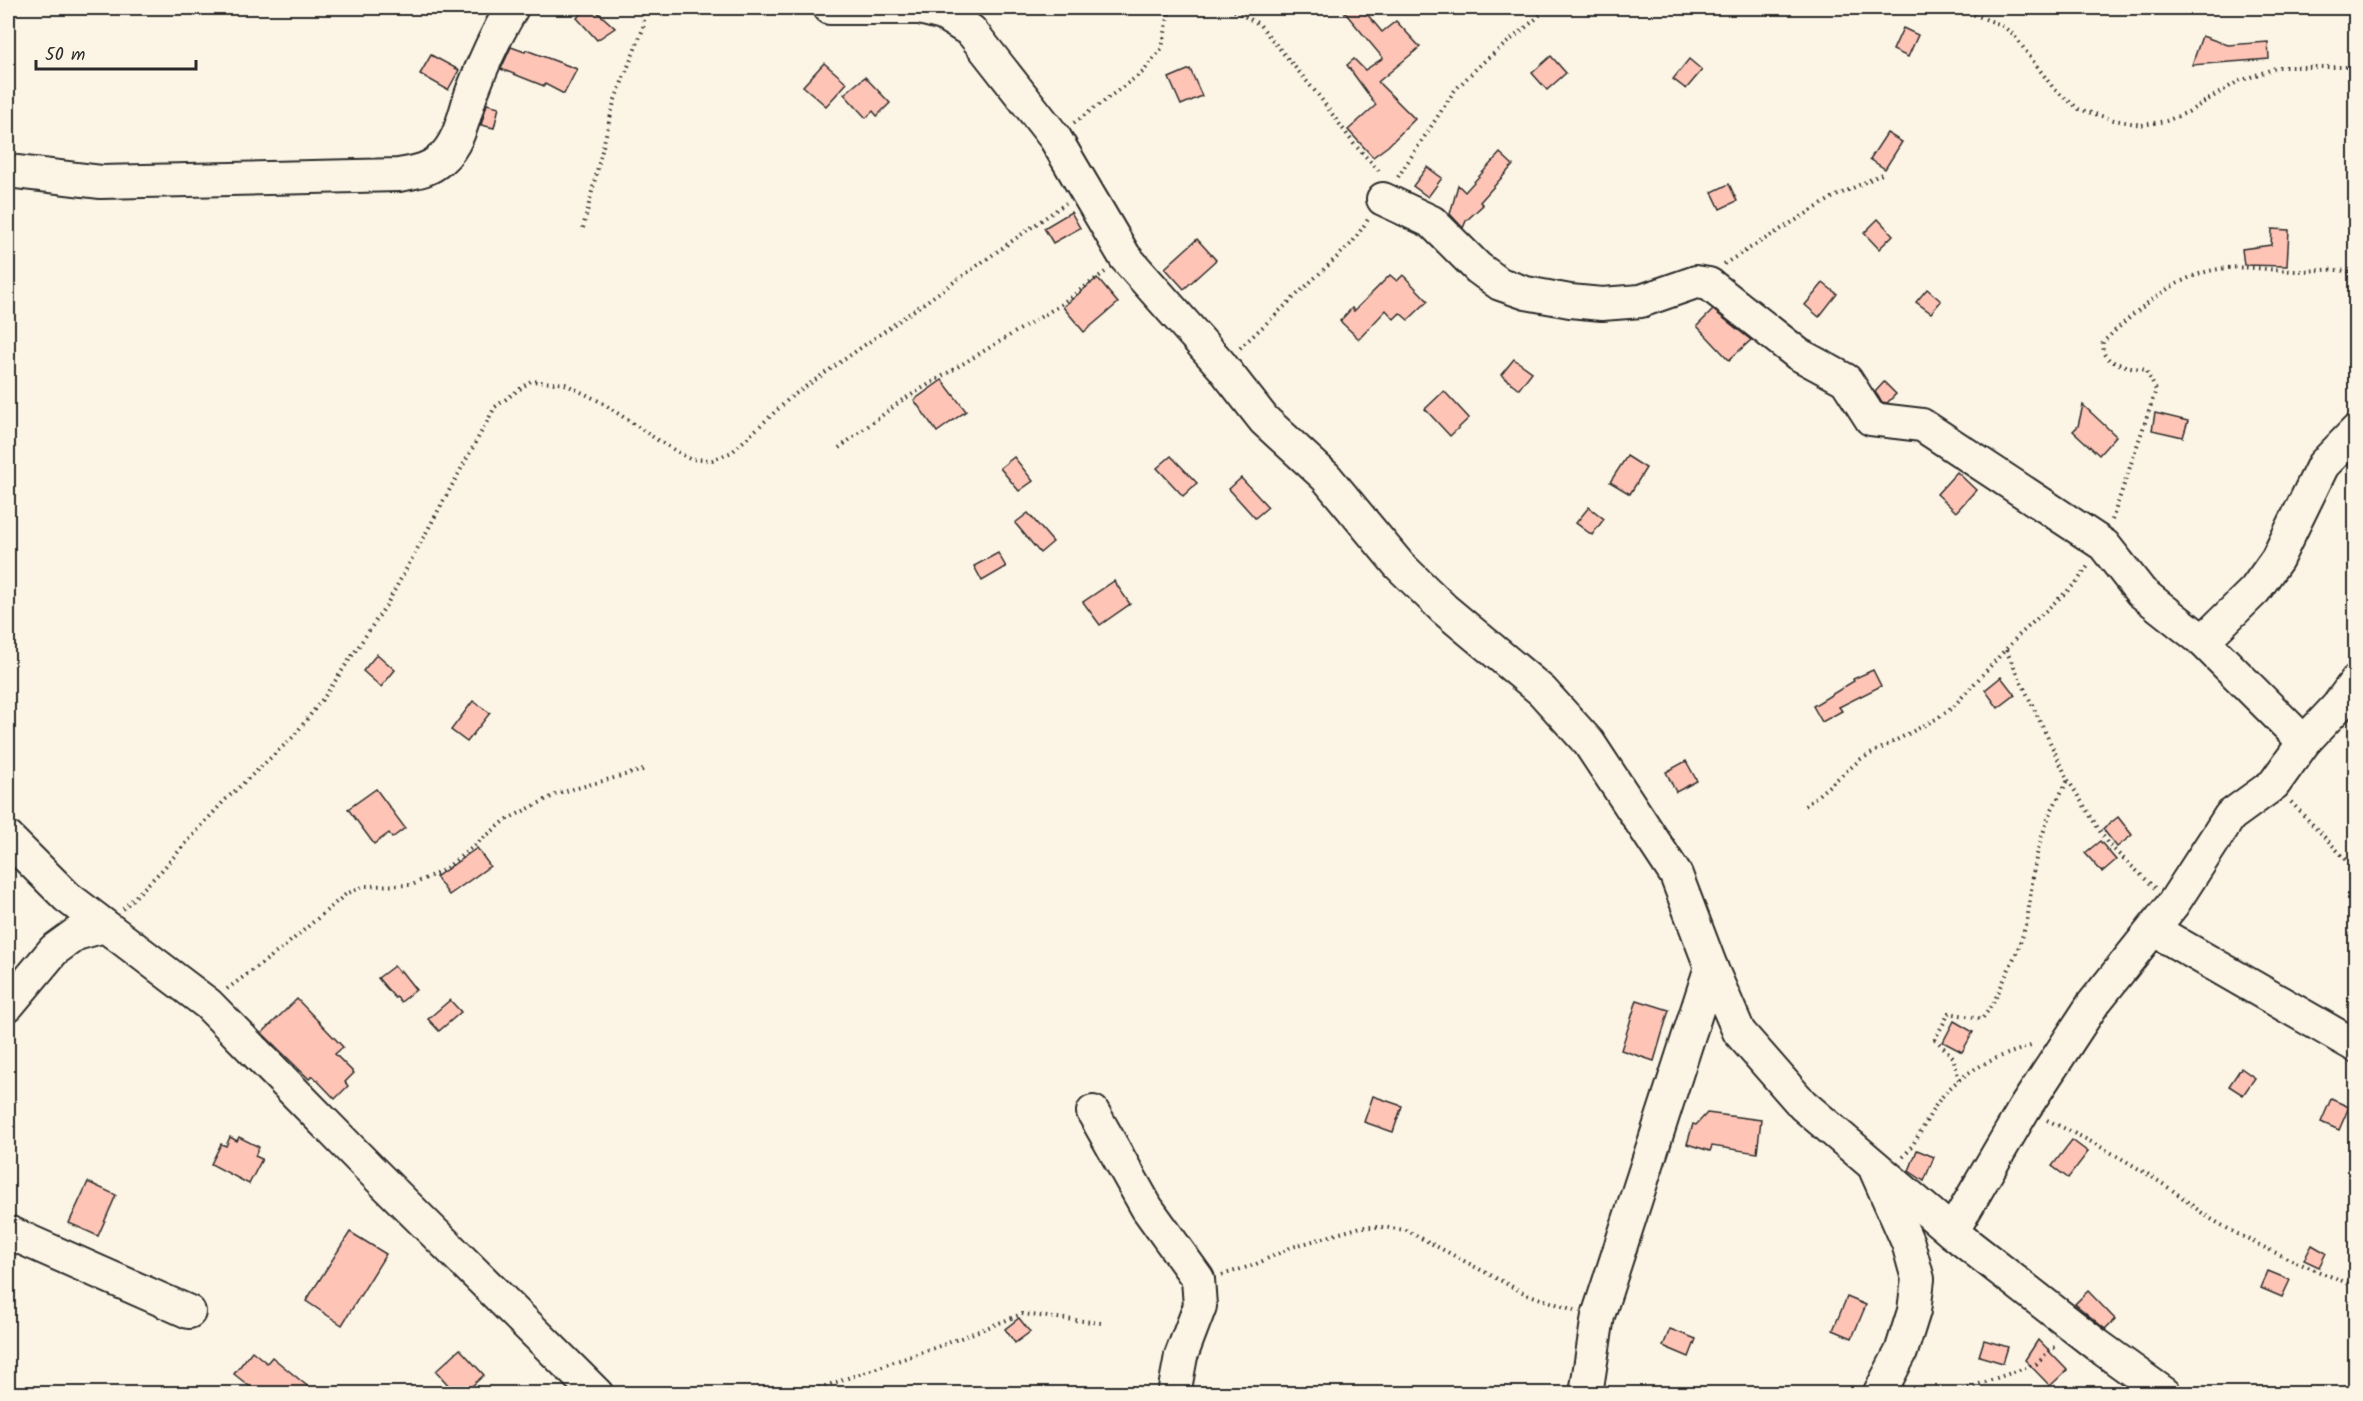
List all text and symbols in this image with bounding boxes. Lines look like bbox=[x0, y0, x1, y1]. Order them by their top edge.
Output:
scale bar bbox=[36, 33, 196, 71]
text: 50 m bbox=[45, 41, 85, 70]

